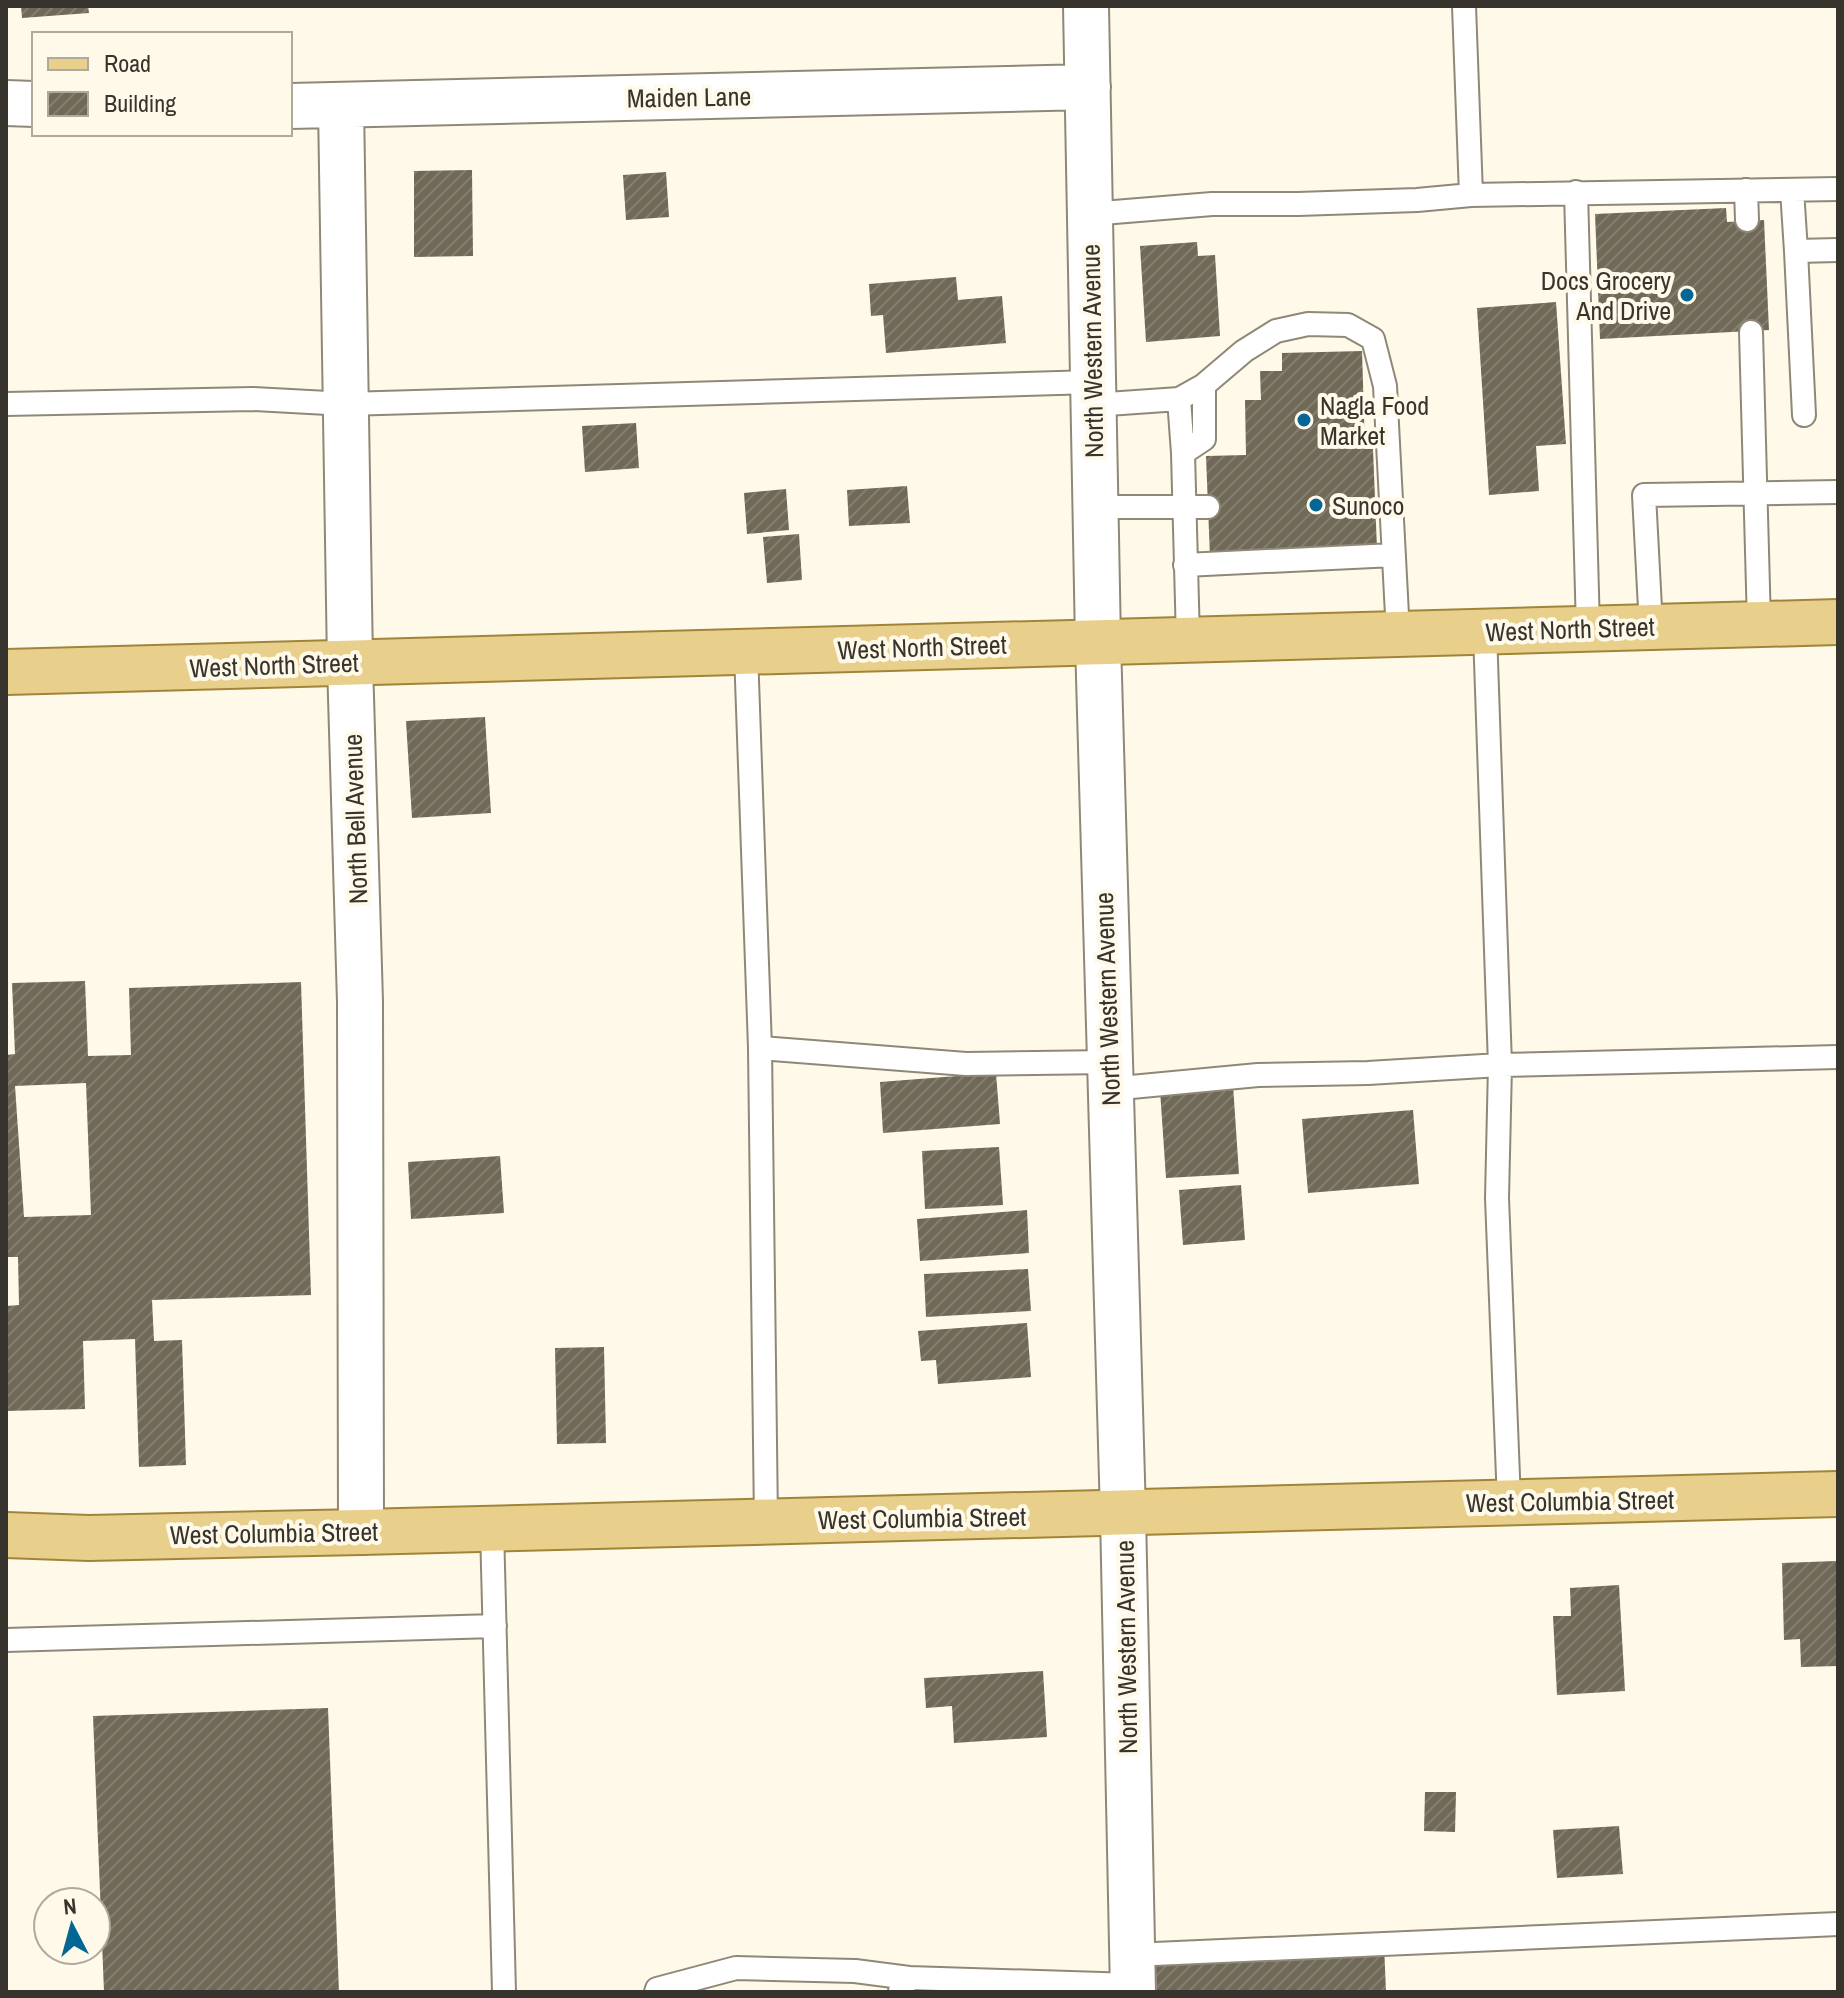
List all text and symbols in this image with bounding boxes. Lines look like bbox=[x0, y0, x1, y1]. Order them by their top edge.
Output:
legend bbox=[32, 32, 292, 136]
text: Road bbox=[104, 47, 151, 79]
street label: Maiden Lane bbox=[626, 78, 752, 116]
text: Building bbox=[104, 87, 176, 119]
street label: North Western Avenue bbox=[1073, 244, 1111, 458]
place label: Docs Grocery And Drive bbox=[1541, 263, 1671, 328]
marker: Docs Grocery And Drive bbox=[1678, 286, 1696, 304]
place label: Nagla Food Market bbox=[1320, 388, 1429, 453]
marker: Nagla Food Market bbox=[1295, 411, 1313, 429]
place label: Sunoco bbox=[1332, 488, 1404, 523]
marker: Sunoco bbox=[1307, 496, 1325, 514]
street label: West North Street bbox=[1485, 609, 1655, 649]
street label: West North Street bbox=[837, 627, 1007, 667]
street label: West North Street bbox=[189, 645, 359, 685]
street label: North Bell Avenue bbox=[335, 733, 375, 905]
street label: North Western Avenue bbox=[1086, 892, 1128, 1106]
street label: West Columbia Street bbox=[1466, 1482, 1674, 1520]
street label: West Columbia Street bbox=[818, 1499, 1026, 1537]
street label: West Columbia Street bbox=[170, 1514, 378, 1552]
street label: North Western Avenue bbox=[1107, 1540, 1145, 1754]
north arrow bbox=[32, 1886, 112, 1966]
text: N bbox=[62, 1891, 78, 1922]

